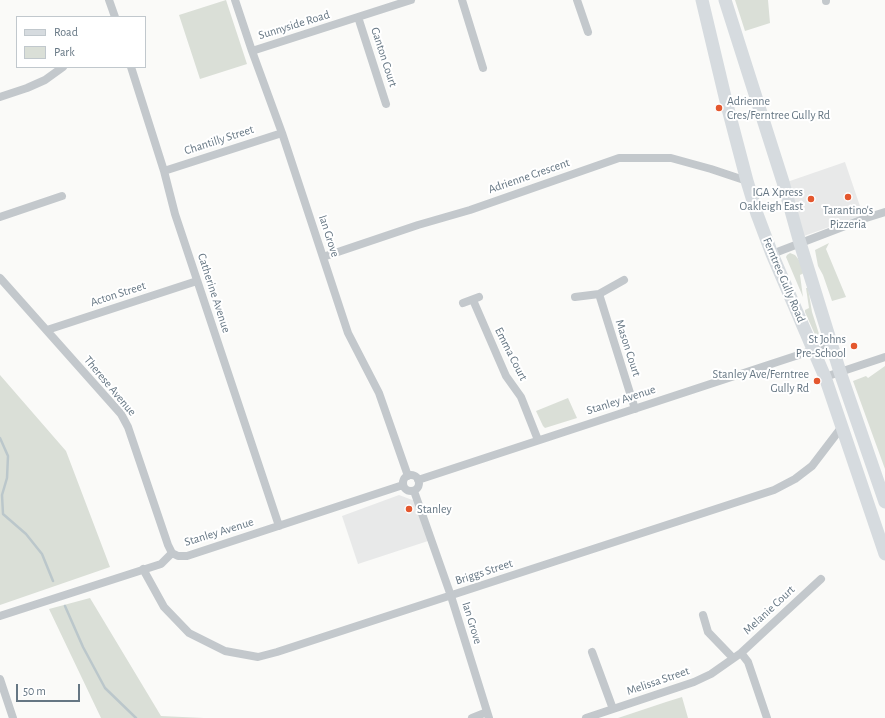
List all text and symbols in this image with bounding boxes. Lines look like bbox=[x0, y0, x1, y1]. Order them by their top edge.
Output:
street label: Sunnyside Road bbox=[257, 7, 331, 43]
legend bbox=[16, 16, 146, 68]
street label: Ganton Court bbox=[368, 25, 400, 89]
text: Road bbox=[54, 26, 78, 38]
text: Park bbox=[54, 46, 75, 58]
place label: Adrienne Cres/Ferntree Gully Rd bbox=[727, 94, 830, 122]
marker: Adrienne Cres/Ferntree Gully Rd bbox=[714, 103, 724, 113]
street label: Chantilly Street bbox=[182, 122, 256, 158]
street label: Adrienne Crescent bbox=[486, 155, 572, 197]
place label: IGA Xpress Oakleigh East bbox=[740, 185, 803, 213]
marker: Tarantino's Pizzeria bbox=[843, 192, 853, 202]
marker: IGA Xpress Oakleigh East bbox=[806, 194, 816, 204]
place label: Tarantino's Pizzeria bbox=[823, 203, 873, 231]
street label: Ian Grove bbox=[315, 213, 343, 259]
street label: Ferntree Gully Road bbox=[760, 235, 808, 325]
street label: Catherine Avenue bbox=[194, 251, 234, 335]
street label: Acton Street bbox=[89, 278, 147, 310]
street label: Mason Court bbox=[612, 318, 644, 378]
street label: Emma Court bbox=[491, 325, 531, 383]
place label: St Johns Pre-School bbox=[796, 332, 846, 360]
marker: St Johns Pre-School bbox=[849, 341, 859, 351]
street label: Therese Avenue bbox=[81, 353, 139, 419]
place label: Stanley Ave/Ferntree Gully Rd bbox=[713, 367, 809, 395]
marker: Stanley Ave/Ferntree Gully Rd bbox=[812, 376, 822, 386]
street label: Stanley Avenue bbox=[585, 382, 657, 418]
place label: Stanley bbox=[417, 502, 452, 516]
marker: Stanley bbox=[404, 504, 414, 514]
street label: Stanley Avenue bbox=[183, 515, 255, 549]
street label: Briggs Street bbox=[454, 556, 514, 588]
street label: Melanie Court bbox=[740, 582, 798, 638]
street label: Ian Grove bbox=[459, 600, 485, 646]
street label: Melissa Street bbox=[625, 664, 691, 698]
scale bar bbox=[18, 676, 82, 702]
text: 50 m bbox=[23, 685, 46, 697]

